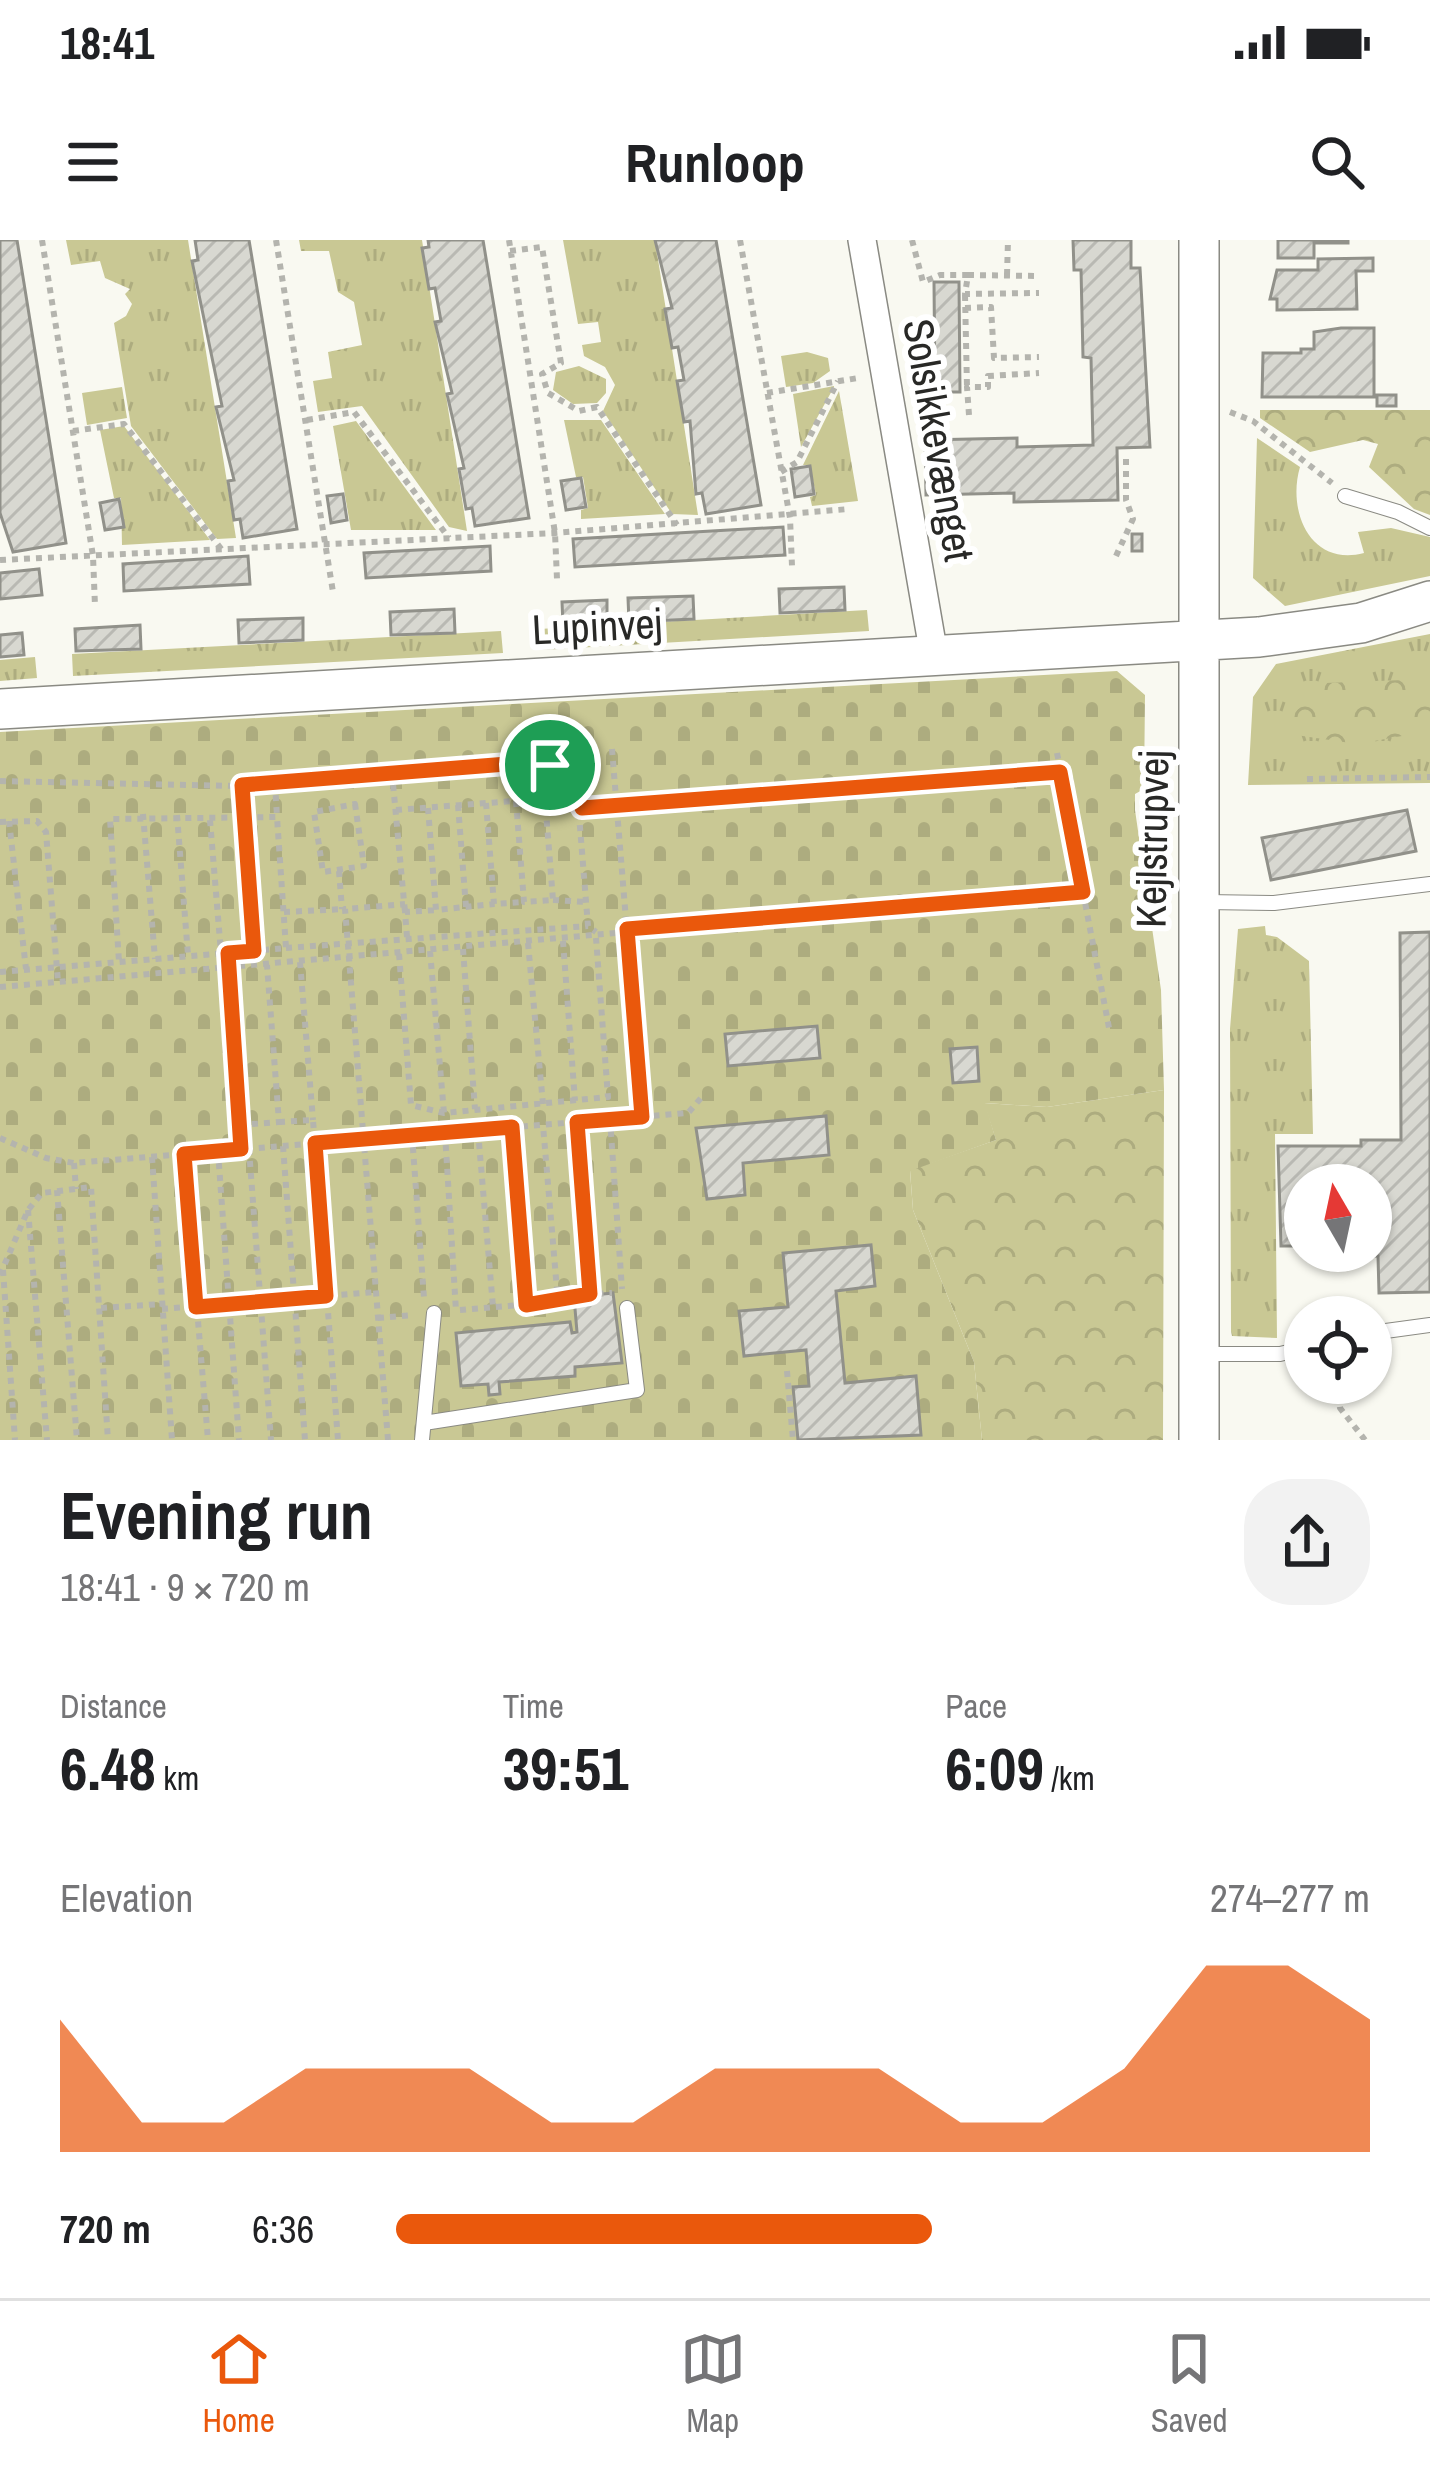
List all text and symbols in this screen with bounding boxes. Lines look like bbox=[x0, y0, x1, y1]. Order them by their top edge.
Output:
text: 18:41 bbox=[60, 12, 154, 73]
text: Runloop bbox=[625, 126, 805, 199]
icon: menu bbox=[60, 129, 126, 195]
icon: search bbox=[1304, 129, 1370, 195]
street label: Solsikkevænget bbox=[890, 314, 988, 566]
street label: Lupinvej bbox=[531, 595, 663, 657]
pin bbox=[499, 714, 601, 816]
icon: arrive bbox=[517, 732, 583, 798]
street label: Kejlstrupvej bbox=[1122, 750, 1182, 928]
north arrow bbox=[1284, 1164, 1392, 1272]
map controls bbox=[1284, 1164, 1392, 1404]
button: locate bbox=[1284, 1296, 1392, 1404]
text: Evening run bbox=[60, 1471, 373, 1560]
button: share bbox=[1244, 1479, 1370, 1605]
text: 18:41 · 9 × 720 m bbox=[60, 1561, 310, 1613]
text: Distance bbox=[60, 1684, 167, 1728]
text: Time bbox=[503, 1684, 564, 1728]
text: Pace bbox=[945, 1684, 1007, 1728]
text: 6.48 bbox=[60, 1728, 156, 1809]
text: 39:51 bbox=[503, 1728, 628, 1809]
text: 6:09 bbox=[945, 1728, 1044, 1809]
text: km bbox=[156, 1756, 199, 1800]
text: /km bbox=[1044, 1756, 1095, 1800]
text: Elevation bbox=[60, 1872, 193, 1924]
text: 274–277 m bbox=[1210, 1872, 1370, 1924]
text: 720 m bbox=[60, 2203, 151, 2255]
text: 6:36 bbox=[252, 2203, 314, 2255]
tab: Home bbox=[203, 2326, 275, 2442]
tab: Map bbox=[680, 2326, 746, 2442]
tab: Saved bbox=[1151, 2326, 1227, 2442]

